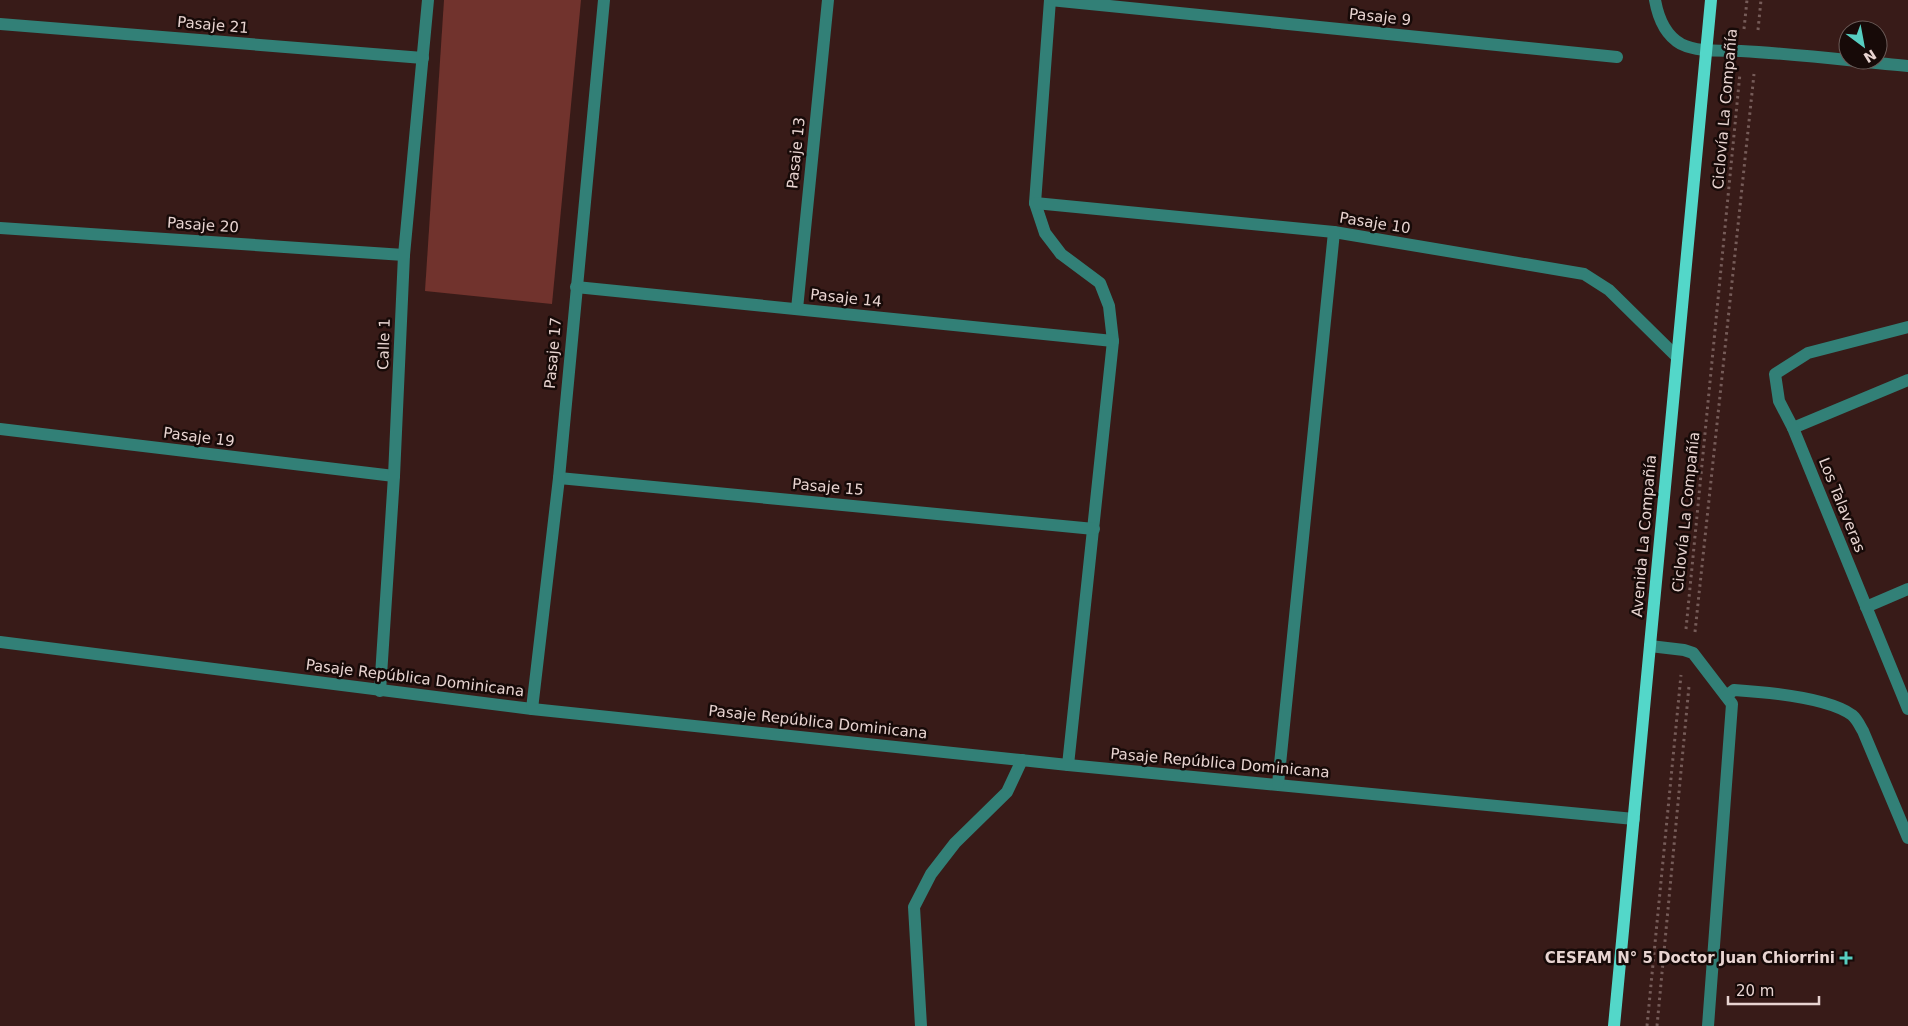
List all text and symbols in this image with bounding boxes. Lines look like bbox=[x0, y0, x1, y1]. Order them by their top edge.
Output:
street label: Pasaje 9 bbox=[1348, 5, 1412, 29]
street label: Pasaje 21 bbox=[176, 13, 250, 37]
north arrow bbox=[1838, 20, 1888, 70]
street label: Ciclovía La Compañía bbox=[1709, 28, 1741, 190]
text: N bbox=[1861, 46, 1879, 66]
street label: Pasaje 13 bbox=[783, 116, 809, 190]
street label: Pasaje 10 bbox=[1338, 208, 1412, 238]
street label: Pasaje 20 bbox=[167, 214, 239, 236]
street label: Pasaje 14 bbox=[809, 285, 883, 311]
street label: Pasaje 17 bbox=[541, 316, 565, 390]
street label: Calle 1 bbox=[374, 318, 394, 370]
street label: Pasaje 19 bbox=[162, 424, 236, 450]
street label: Ciclovía La Compañía bbox=[1669, 431, 1703, 593]
street label: Avenida La Compañía bbox=[1628, 454, 1660, 618]
street label: Los Talaveras bbox=[1815, 455, 1869, 555]
street label: Pasaje 15 bbox=[791, 475, 865, 499]
street label: Pasaje República Dominicana bbox=[305, 656, 525, 700]
street label: Pasaje República Dominicana bbox=[708, 702, 928, 742]
street label: Pasaje República Dominicana bbox=[1110, 744, 1330, 782]
place label: CESFAM N° 5 Doctor Juan Chiorrini bbox=[1545, 949, 1835, 967]
marker: CESFAM N° 5 Doctor Juan Chiorrini bbox=[1839, 951, 1853, 965]
scale bar bbox=[1728, 974, 1819, 1006]
text: 20 m bbox=[1736, 982, 1774, 1000]

